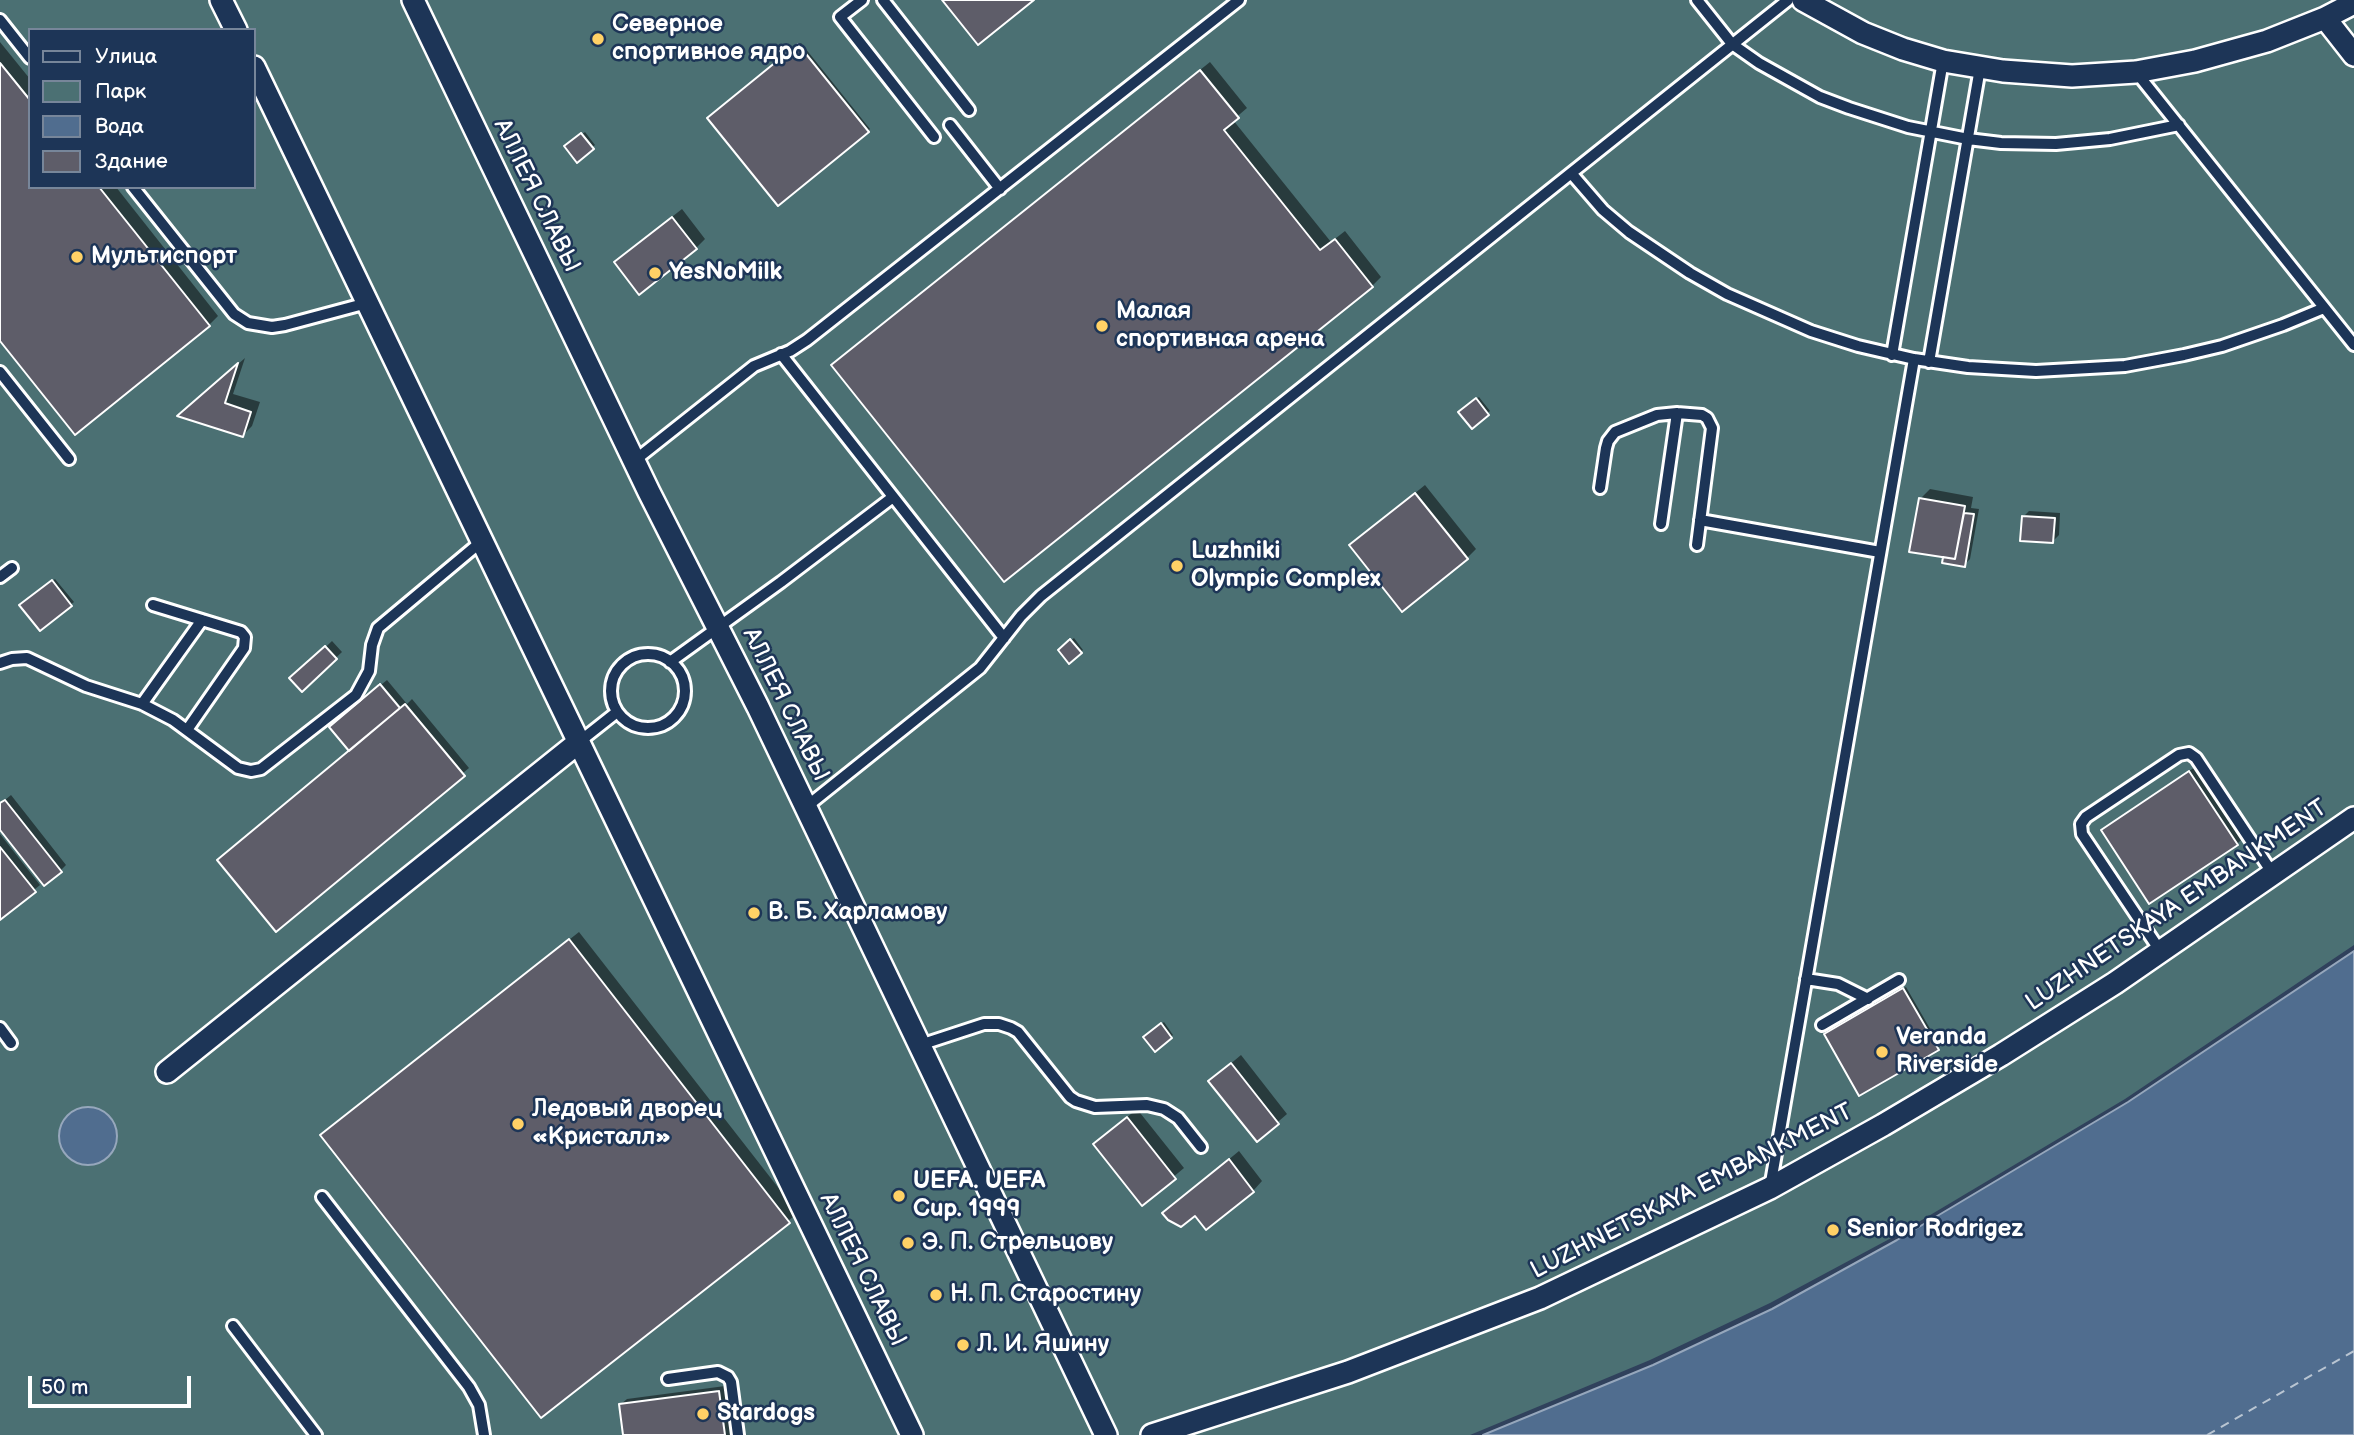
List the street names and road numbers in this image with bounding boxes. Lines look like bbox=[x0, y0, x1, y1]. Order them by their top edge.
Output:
street label: АЛЛЕЯ СЛАВЫ bbox=[486, 115, 586, 277]
street label: АЛЛЕЯ СЛАВЫ bbox=[735, 624, 835, 786]
street label: LUZHNETSKAYA EMBANKMENT bbox=[2021, 794, 2333, 1018]
street label: LUZHNETSKAYA EMBANKMENT bbox=[1526, 1098, 1858, 1286]
street label: АЛЛЕЯ СЛАВЫ bbox=[812, 1189, 912, 1351]

